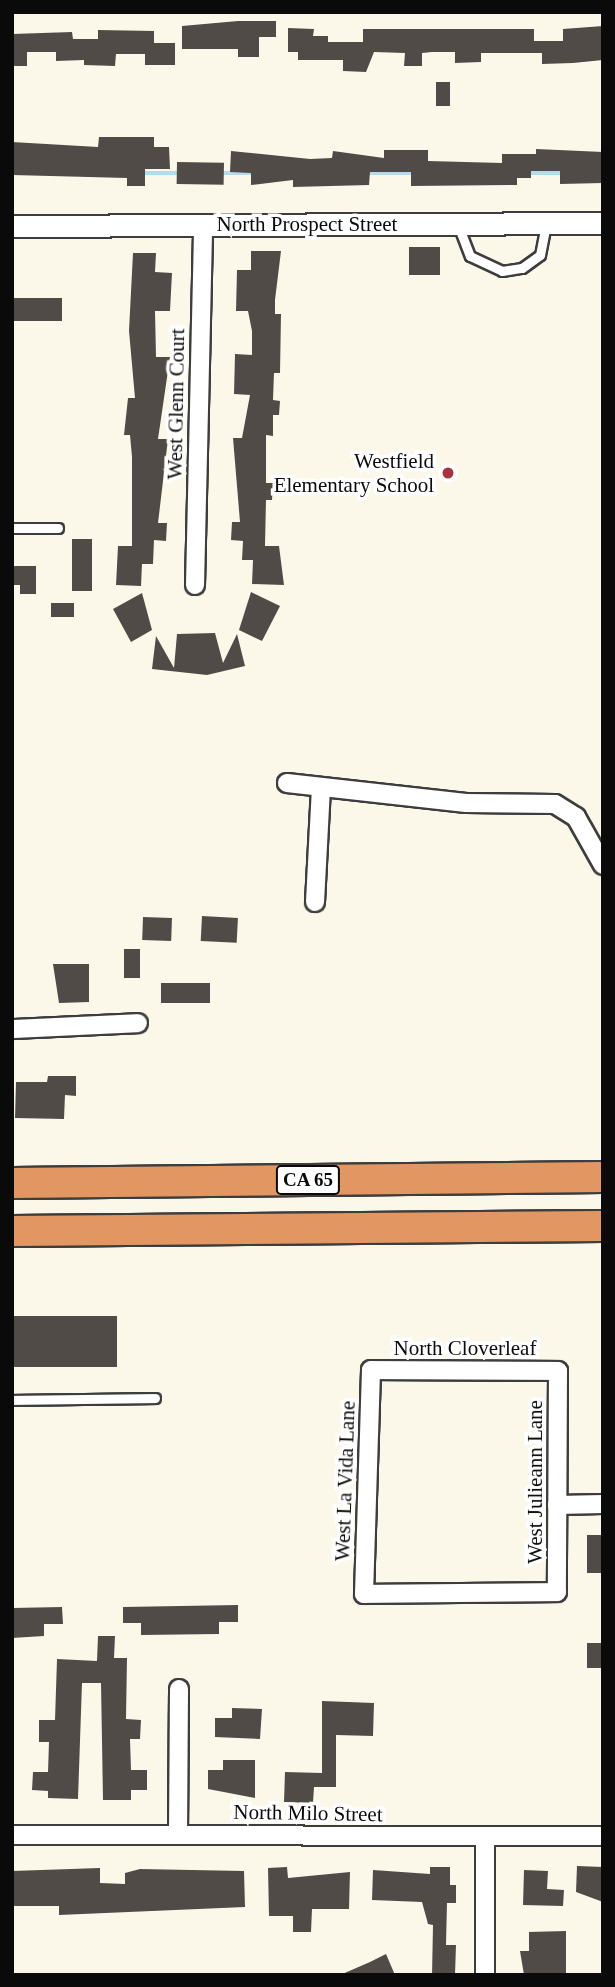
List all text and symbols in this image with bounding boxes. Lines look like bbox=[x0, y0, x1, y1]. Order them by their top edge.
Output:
street label: North Prospect Street bbox=[217, 211, 397, 237]
street label: West Glenn Court bbox=[162, 328, 190, 480]
place label: Westfield Elementary School bbox=[274, 448, 434, 498]
marker: Westfield Elementary School bbox=[440, 465, 456, 481]
road number: CA 65 bbox=[275, 1164, 341, 1196]
street label: North Cloverleaf bbox=[394, 1335, 536, 1361]
street label: West La Vida Lane bbox=[330, 1400, 360, 1562]
street label: West Julieann Lane bbox=[522, 1400, 548, 1564]
street label: North Milo Street bbox=[233, 1799, 383, 1827]

